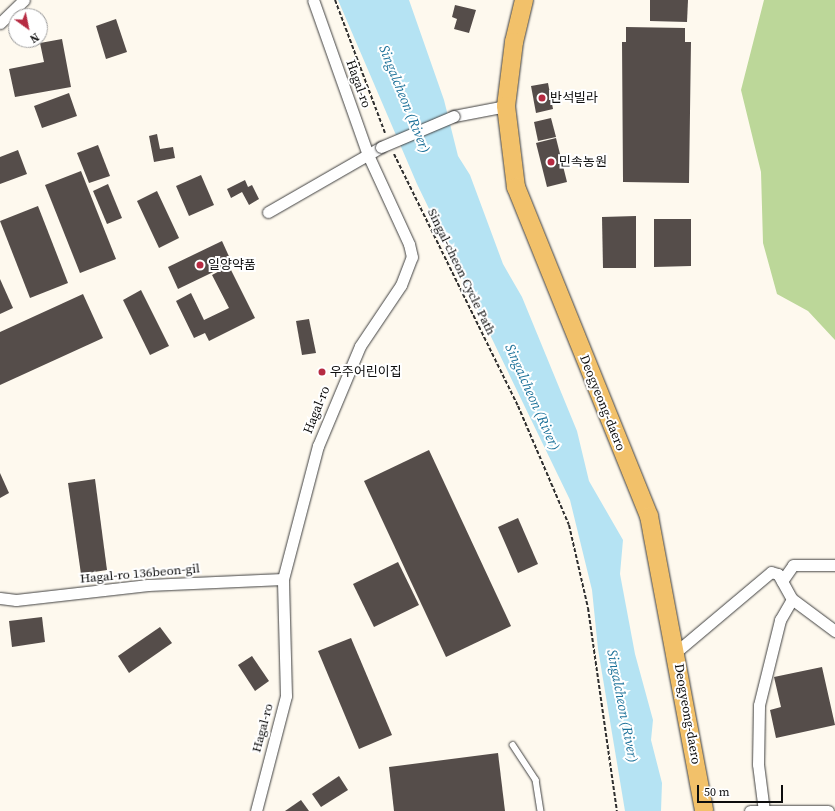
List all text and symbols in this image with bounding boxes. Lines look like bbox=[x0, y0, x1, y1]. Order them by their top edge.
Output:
north arrow bbox=[8, 8, 48, 48]
text: N bbox=[27, 29, 42, 46]
water label: Singalcheon (River) bbox=[376, 43, 434, 155]
street label: Hagal-ro bbox=[342, 58, 374, 110]
place label: 반석빌라 bbox=[550, 90, 598, 106]
marker: 반석빌라 bbox=[537, 93, 547, 103]
place label: 민속농원 bbox=[559, 154, 607, 170]
marker: 민속농원 bbox=[546, 157, 556, 167]
street label: Singal-cheon Cycle Path bbox=[424, 206, 498, 338]
place label: 일양약품 bbox=[208, 257, 256, 273]
marker: 일양약품 bbox=[195, 260, 205, 270]
water label: Singalcheon (River) bbox=[502, 341, 564, 453]
street label: Deogyeong-daero bbox=[576, 353, 628, 453]
place label: 우주어린이집 bbox=[330, 364, 402, 380]
marker: 우주어린이집 bbox=[317, 367, 327, 377]
street label: Hagal-ro bbox=[300, 384, 334, 436]
street label: Hagal-ro 136beon-gil bbox=[79, 561, 201, 587]
water label: Singalcheon (River) bbox=[604, 648, 642, 764]
street label: Deogyeong-daero bbox=[670, 663, 704, 765]
street label: Hagal-ro bbox=[249, 702, 277, 754]
scale bar bbox=[699, 777, 785, 803]
text: 50 m bbox=[704, 784, 730, 800]

